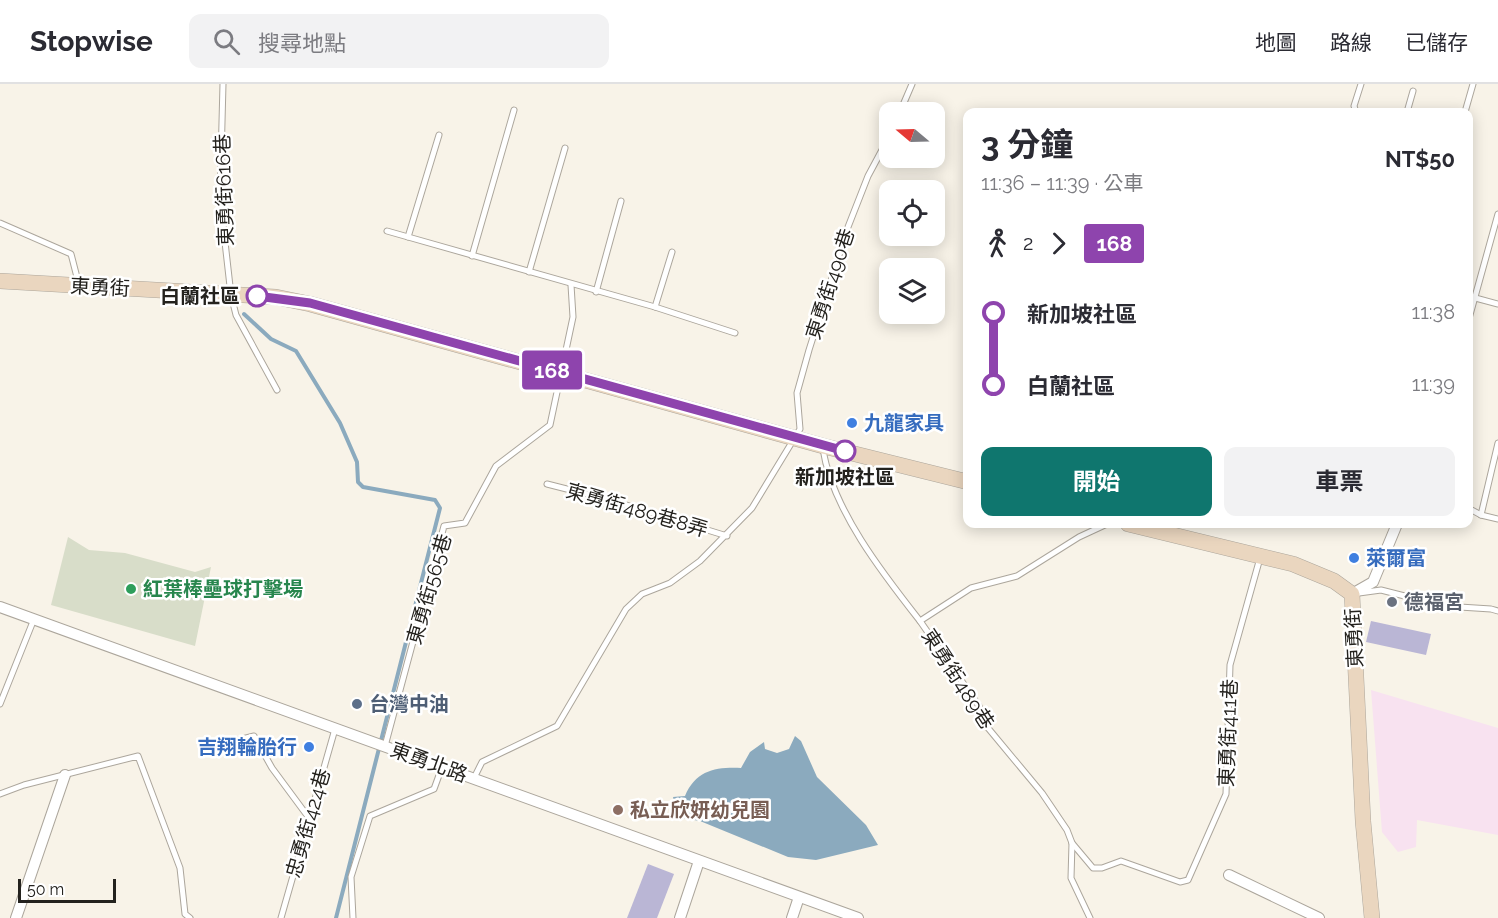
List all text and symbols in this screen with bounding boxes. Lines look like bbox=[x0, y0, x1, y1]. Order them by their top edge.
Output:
search box bbox=[189, 14, 609, 68]
text: Stopwise bbox=[30, 25, 153, 58]
icon: search bbox=[210, 25, 243, 58]
text: 搜尋地點 bbox=[258, 30, 346, 56]
text: 地圖 bbox=[1255, 30, 1297, 55]
text: 路線 bbox=[1330, 30, 1372, 55]
text: 已儲存 bbox=[1405, 30, 1468, 55]
north arrow bbox=[879, 102, 945, 168]
map controls bbox=[879, 102, 945, 324]
text: 3 分鐘 bbox=[981, 125, 1073, 164]
street label: 東勇街616巷 bbox=[210, 133, 238, 247]
text: NT$50 bbox=[1385, 146, 1455, 172]
text: 11:36 – 11:39 · 公車 bbox=[981, 171, 1143, 195]
button: locate bbox=[879, 180, 945, 246]
street label: 東勇街490巷 bbox=[801, 226, 859, 342]
icon: walk bbox=[981, 227, 1014, 260]
icon: forward bbox=[1042, 227, 1075, 260]
text: 2 bbox=[1023, 231, 1033, 255]
text: 168 bbox=[1096, 231, 1132, 256]
button: layers bbox=[879, 258, 945, 324]
street label: 東勇街 bbox=[69, 273, 131, 301]
place label: 白蘭社區 bbox=[160, 284, 240, 308]
marker: 白蘭社區 bbox=[246, 285, 268, 307]
text: 11:38 bbox=[1412, 300, 1455, 324]
text: 新加坡社區 bbox=[1027, 301, 1137, 327]
line badge: 168 bbox=[518, 350, 586, 390]
text: 168 bbox=[534, 358, 570, 383]
text: 11:39 bbox=[1412, 372, 1455, 396]
text: 白蘭社區 bbox=[1027, 373, 1115, 399]
place label: 九龍家具 bbox=[864, 411, 944, 435]
marker: 九龍家具 bbox=[845, 416, 859, 430]
marker: 新加坡社區 bbox=[834, 440, 856, 462]
button: 開始 bbox=[981, 447, 1212, 516]
button: 車票 bbox=[1224, 447, 1455, 516]
place label: 新加坡社區 bbox=[795, 465, 895, 489]
street label: 東勇街489巷8弄 bbox=[563, 478, 711, 542]
street label: 東勇街565巷 bbox=[402, 531, 456, 647]
place label: 萊爾富 bbox=[1366, 546, 1426, 570]
marker: 萊爾富 bbox=[1347, 551, 1361, 565]
place label: 紅葉棒壘球打擊場 bbox=[143, 577, 303, 601]
marker: 紅葉棒壘球打擊場 bbox=[124, 582, 138, 596]
place label: 德福宮 bbox=[1404, 590, 1464, 614]
marker: 德福宮 bbox=[1385, 595, 1399, 609]
street label: 東勇街 bbox=[1340, 607, 1368, 669]
street label: 東勇街489巷 bbox=[917, 624, 999, 734]
street label: 東勇街411巷 bbox=[1214, 679, 1242, 787]
place label: 台灣中油 bbox=[369, 692, 449, 716]
marker: 台灣中油 bbox=[350, 697, 364, 711]
place label: 吉翔輪胎行 bbox=[197, 735, 297, 759]
street label: 東勇北路 bbox=[387, 737, 471, 787]
marker: 吉翔輪胎行 bbox=[302, 740, 316, 754]
street label: 忠勇街424巷 bbox=[281, 766, 335, 880]
place label: 私立欣妍幼兒園 bbox=[630, 798, 770, 822]
marker: 私立欣妍幼兒園 bbox=[611, 803, 625, 817]
scale bar bbox=[18, 876, 116, 904]
text: 50 m bbox=[27, 880, 64, 899]

